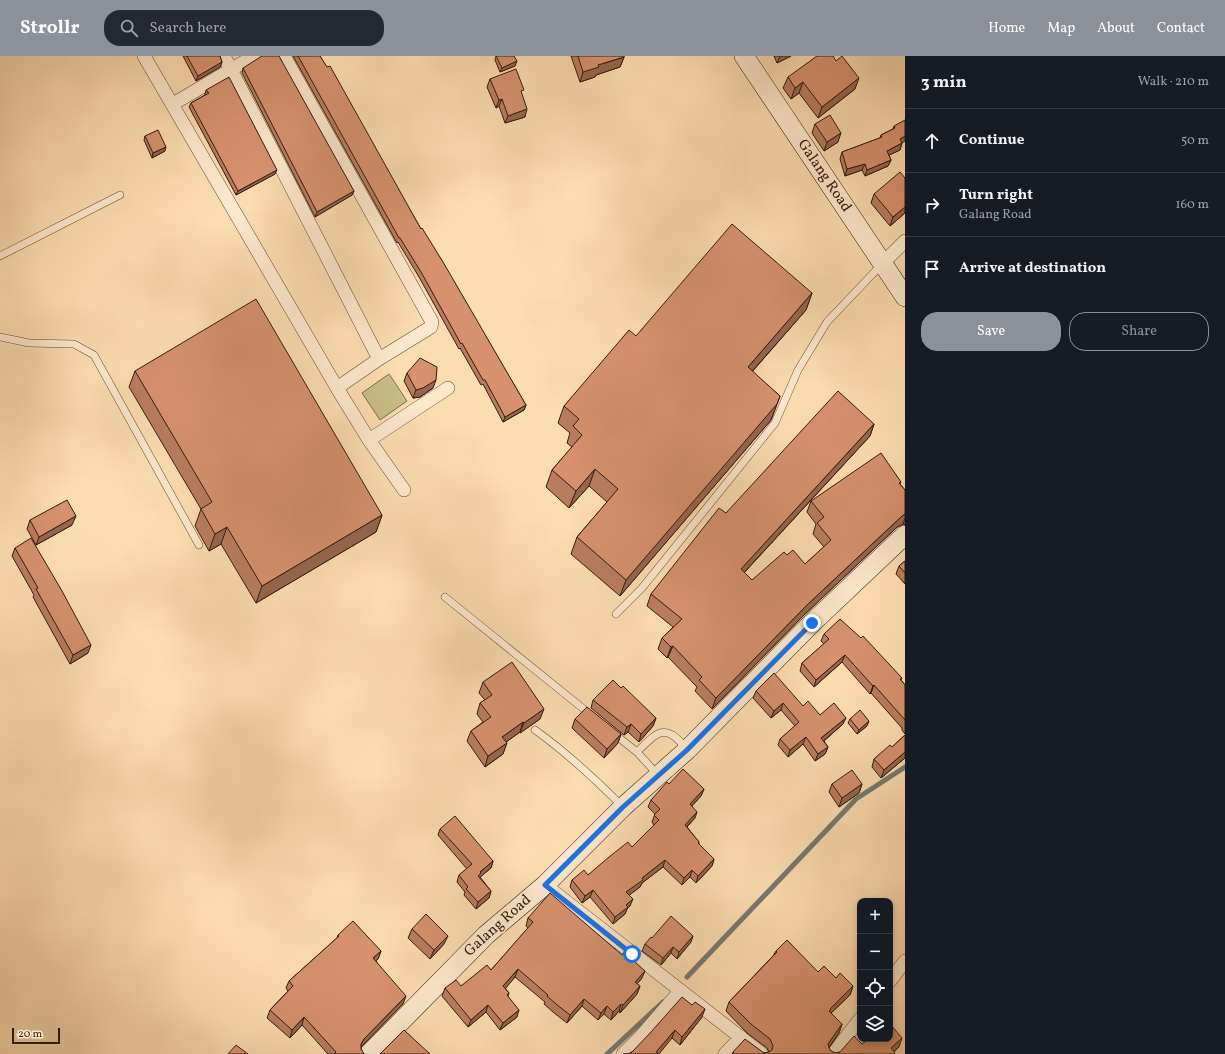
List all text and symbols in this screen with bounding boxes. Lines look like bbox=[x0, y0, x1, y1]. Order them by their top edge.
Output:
search box bbox=[104, 10, 384, 46]
text: Strollr bbox=[20, 15, 80, 41]
icon: search bbox=[118, 17, 140, 39]
text: Search here bbox=[150, 18, 226, 39]
text: Home bbox=[988, 19, 1025, 38]
text: Map bbox=[1047, 19, 1075, 38]
text: About bbox=[1097, 19, 1135, 38]
text: Contact bbox=[1157, 19, 1205, 38]
text: 3 min bbox=[921, 71, 967, 94]
text: Walk · 210 m bbox=[1138, 73, 1209, 91]
icon: ahead bbox=[921, 130, 943, 152]
text: Continue bbox=[959, 130, 1024, 151]
text: 50 m bbox=[1181, 132, 1209, 150]
street label: Galang Road bbox=[792, 135, 856, 217]
text: Turn right bbox=[959, 185, 1033, 206]
icon: right bbox=[921, 194, 943, 216]
text: 160 m bbox=[1175, 196, 1209, 214]
text: Galang Road bbox=[959, 206, 1032, 224]
icon: arrive bbox=[921, 258, 943, 280]
text: Arrive at destination bbox=[959, 258, 1106, 279]
button: Save bbox=[921, 312, 1061, 351]
button: Share bbox=[1069, 312, 1209, 351]
route end bbox=[803, 614, 821, 632]
street label: Galang Road bbox=[460, 890, 536, 962]
map controls bbox=[857, 898, 893, 1042]
button: + bbox=[857, 898, 893, 934]
button: − bbox=[857, 934, 893, 970]
route start bbox=[623, 945, 641, 963]
button: locate bbox=[857, 970, 893, 1006]
button: layers bbox=[857, 1006, 893, 1042]
scale bar bbox=[12, 1026, 60, 1045]
text: 20 m bbox=[18, 1027, 42, 1042]

